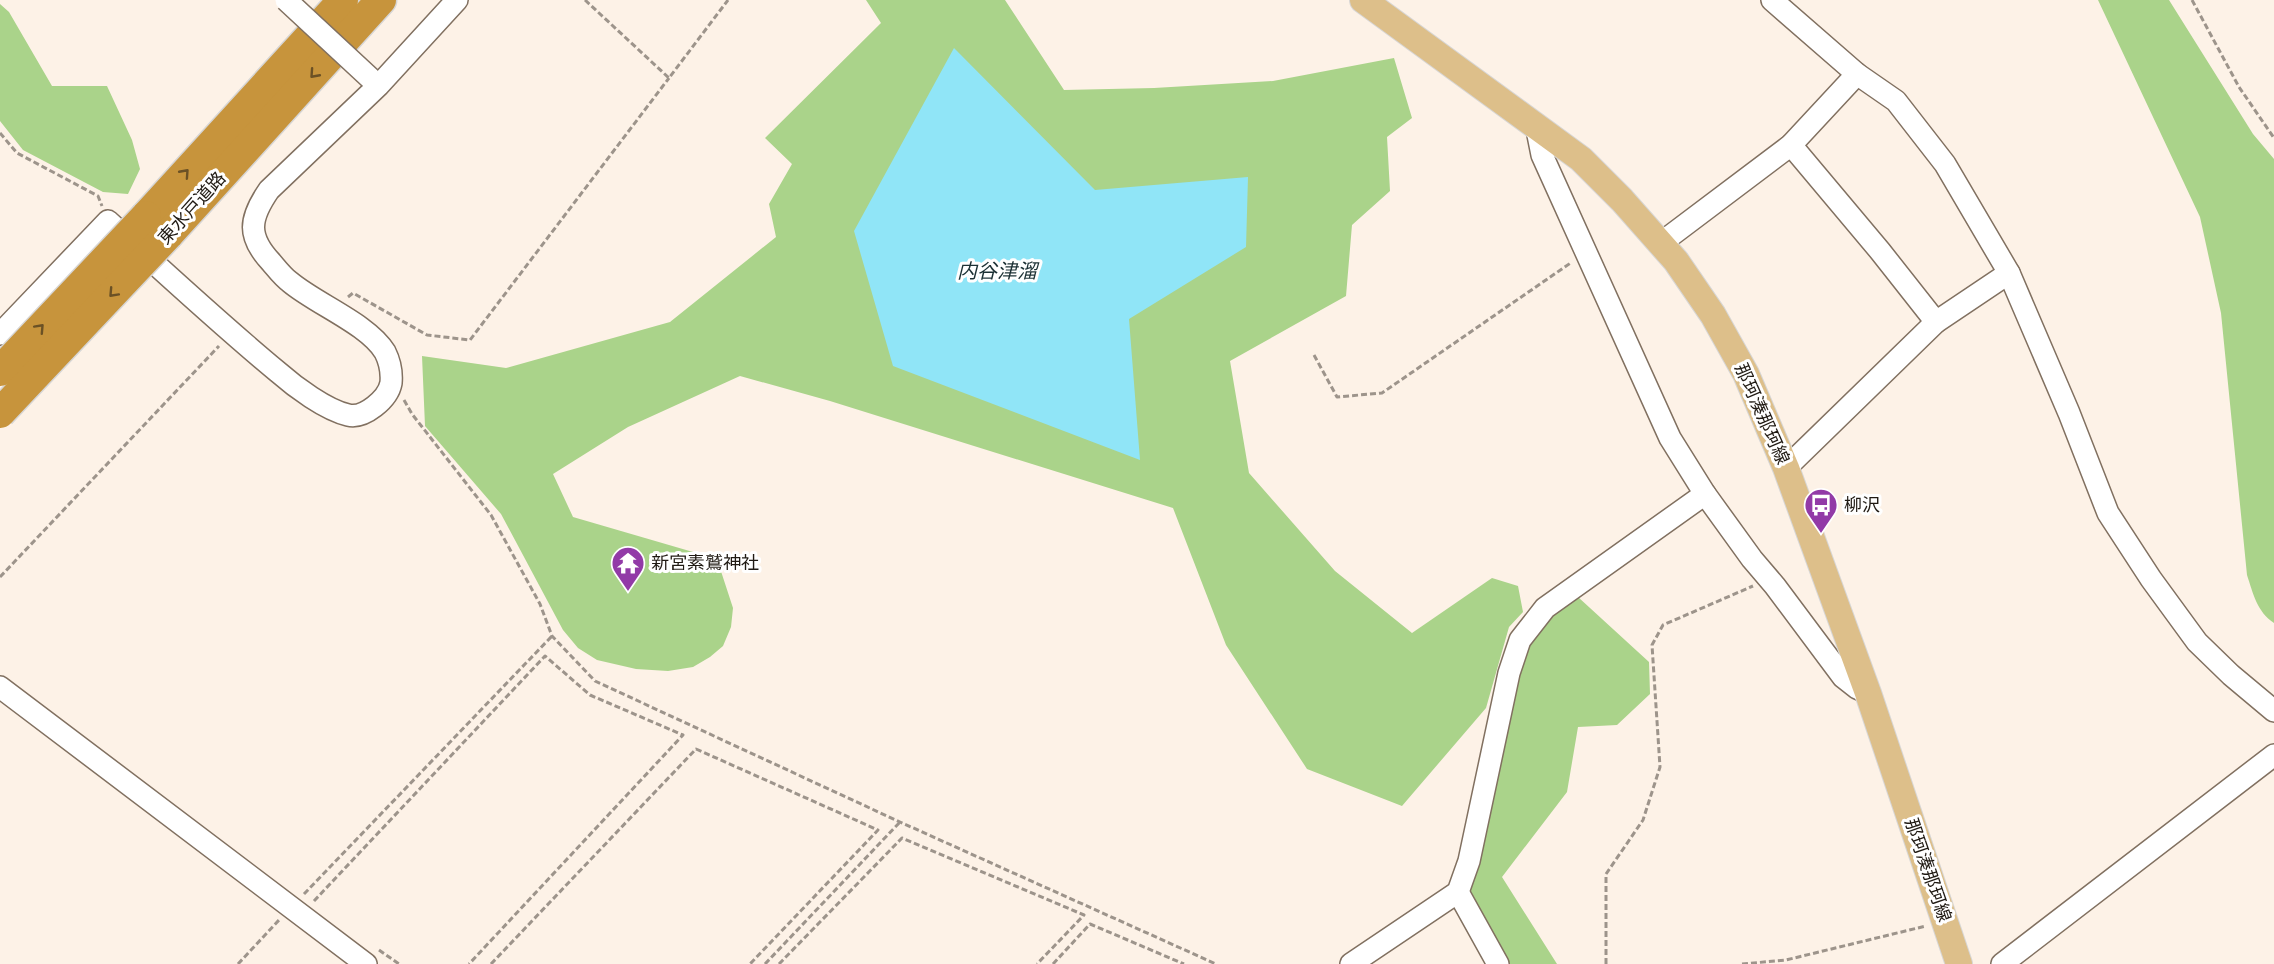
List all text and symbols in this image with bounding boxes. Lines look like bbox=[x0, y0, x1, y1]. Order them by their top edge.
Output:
one-way arrow bbox=[310, 67, 321, 78]
street label: 東水戸道路 bbox=[153, 167, 231, 249]
one-way arrow bbox=[178, 169, 189, 180]
water label: 内谷津溜 bbox=[957, 258, 1040, 284]
one-way arrow bbox=[109, 286, 120, 297]
one-way arrow bbox=[33, 325, 44, 335]
street label: 那珂湊那珂線 bbox=[1729, 360, 1795, 468]
bus stop icon: 柳沢 bbox=[1803, 487, 1839, 534]
place label: 柳沢 bbox=[1844, 493, 1880, 517]
temple icon: 新宮素鷲神社 bbox=[610, 545, 646, 592]
place label: 新宮素鷲神社 bbox=[651, 551, 759, 575]
street label: 那珂湊那珂線 bbox=[1899, 815, 1957, 925]

